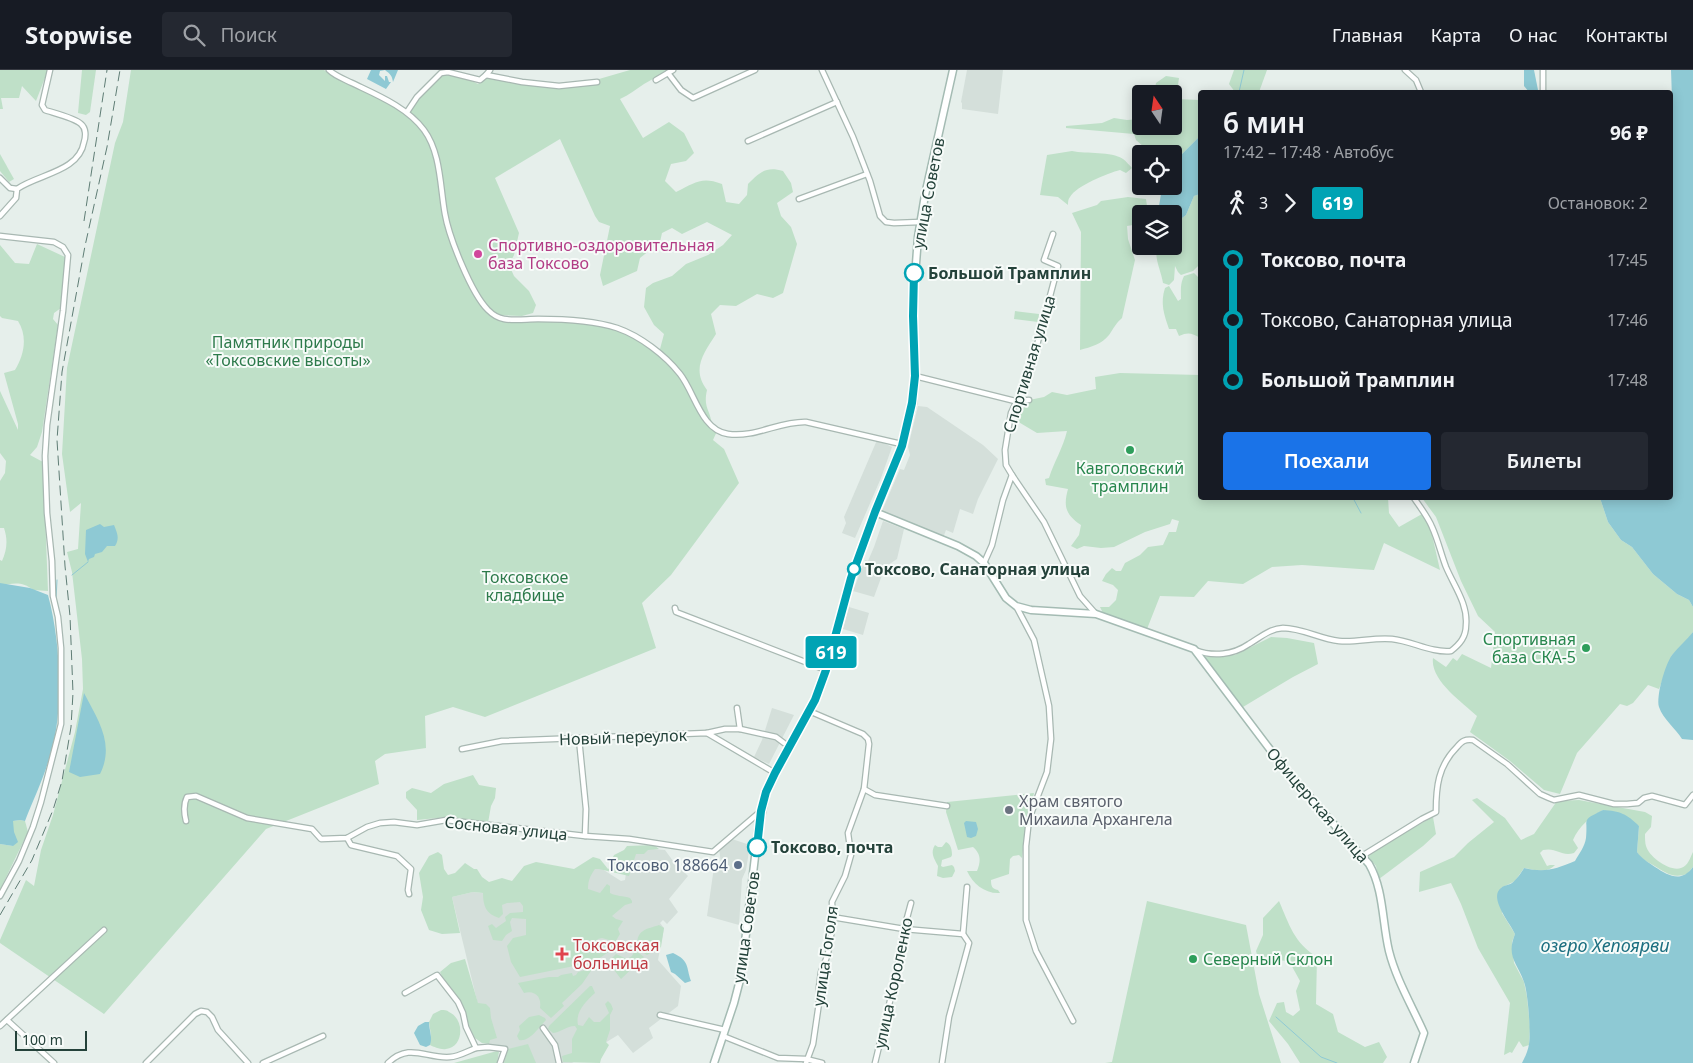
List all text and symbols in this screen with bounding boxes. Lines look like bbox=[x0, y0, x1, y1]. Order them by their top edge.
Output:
search box bbox=[162, 12, 512, 57]
text: Stopwise bbox=[25, 18, 132, 51]
icon: search bbox=[180, 21, 208, 49]
text: Поиск bbox=[220, 22, 277, 48]
text: Главная bbox=[1332, 23, 1403, 47]
text: Карта bbox=[1431, 23, 1481, 47]
text: О нас bbox=[1509, 23, 1557, 47]
text: Контакты bbox=[1585, 23, 1668, 47]
north arrow bbox=[1132, 85, 1182, 135]
map controls bbox=[1132, 85, 1182, 255]
text: 6 мин bbox=[1223, 103, 1305, 141]
text: 96 ₽ bbox=[1610, 120, 1648, 146]
street label: улица Советов bbox=[906, 136, 950, 250]
text: 17:42 – 17:48 · Автобус bbox=[1223, 141, 1394, 163]
button: locate bbox=[1132, 145, 1182, 195]
icon: walk bbox=[1223, 189, 1251, 217]
icon: forward bbox=[1276, 189, 1304, 217]
text: 619 bbox=[1322, 191, 1353, 215]
text: 3 bbox=[1259, 192, 1268, 214]
text: Остановок: 2 bbox=[1548, 192, 1648, 214]
button: layers bbox=[1132, 205, 1182, 255]
place label: Спортивно-оздоровительная база Токсово bbox=[488, 234, 715, 274]
text: Токсово, почта bbox=[1261, 247, 1406, 273]
marker: Спортивно-оздоровительная база Токсово bbox=[472, 248, 484, 260]
text: 17:45 bbox=[1607, 249, 1648, 271]
place label: Большой Трамплин bbox=[928, 262, 1091, 284]
marker: Большой Трамплин bbox=[904, 263, 924, 283]
street label: Спортивная улица bbox=[998, 292, 1060, 436]
text: Токсово, Санаторная улица bbox=[1261, 307, 1513, 333]
text: 17:46 bbox=[1607, 309, 1648, 331]
park label: Памятник природы «Токсовские высоты» bbox=[205, 331, 371, 371]
text: Большой Трамплин bbox=[1261, 367, 1455, 393]
text: 17:48 bbox=[1607, 369, 1648, 391]
button: Поехали bbox=[1223, 432, 1431, 490]
button: Билеты bbox=[1441, 432, 1648, 490]
marker: Кавголовский трамплин bbox=[1124, 444, 1136, 456]
place label: Кавголовский трамплин bbox=[1076, 457, 1184, 497]
place label: Токсово, Санаторная улица bbox=[865, 558, 1090, 580]
marker: Токсово, Санаторная улица bbox=[847, 562, 861, 576]
park label: Токсовское кладбище bbox=[482, 566, 568, 606]
place label: Спортивная база СКА-5 bbox=[1483, 628, 1576, 668]
line badge: 619 bbox=[802, 636, 860, 668]
text: 619 bbox=[816, 640, 846, 664]
marker: Спортивная база СКА-5 bbox=[1580, 642, 1592, 654]
street label: Новый переулок bbox=[559, 724, 688, 750]
street label: Офицерская улица bbox=[1262, 743, 1374, 867]
place label: Храм святого Михаила Архангела bbox=[1019, 790, 1173, 830]
marker: Храм святого Михаила Архангела bbox=[1003, 804, 1015, 816]
street label: Сосновая улица bbox=[443, 811, 569, 845]
place label: Токсово, почта bbox=[771, 836, 893, 858]
marker: Токсово, почта bbox=[747, 837, 767, 857]
place label: Токсово 188664 bbox=[607, 854, 728, 876]
marker: Токсово 188664 bbox=[732, 859, 744, 871]
street label: улица Советов bbox=[727, 870, 765, 984]
street label: улица Гоголя bbox=[807, 904, 843, 1008]
street label: улица Короленко bbox=[868, 915, 918, 1051]
water label: озеро Хепоярви bbox=[1540, 933, 1670, 957]
place label: Токсовская больница bbox=[573, 934, 659, 974]
marker: Токсовская больница bbox=[555, 947, 569, 961]
place label: Северный Склон bbox=[1203, 948, 1333, 970]
marker: Северный Склон bbox=[1187, 953, 1199, 965]
scale bar bbox=[15, 1028, 88, 1051]
text: 100 m bbox=[22, 1030, 63, 1049]

